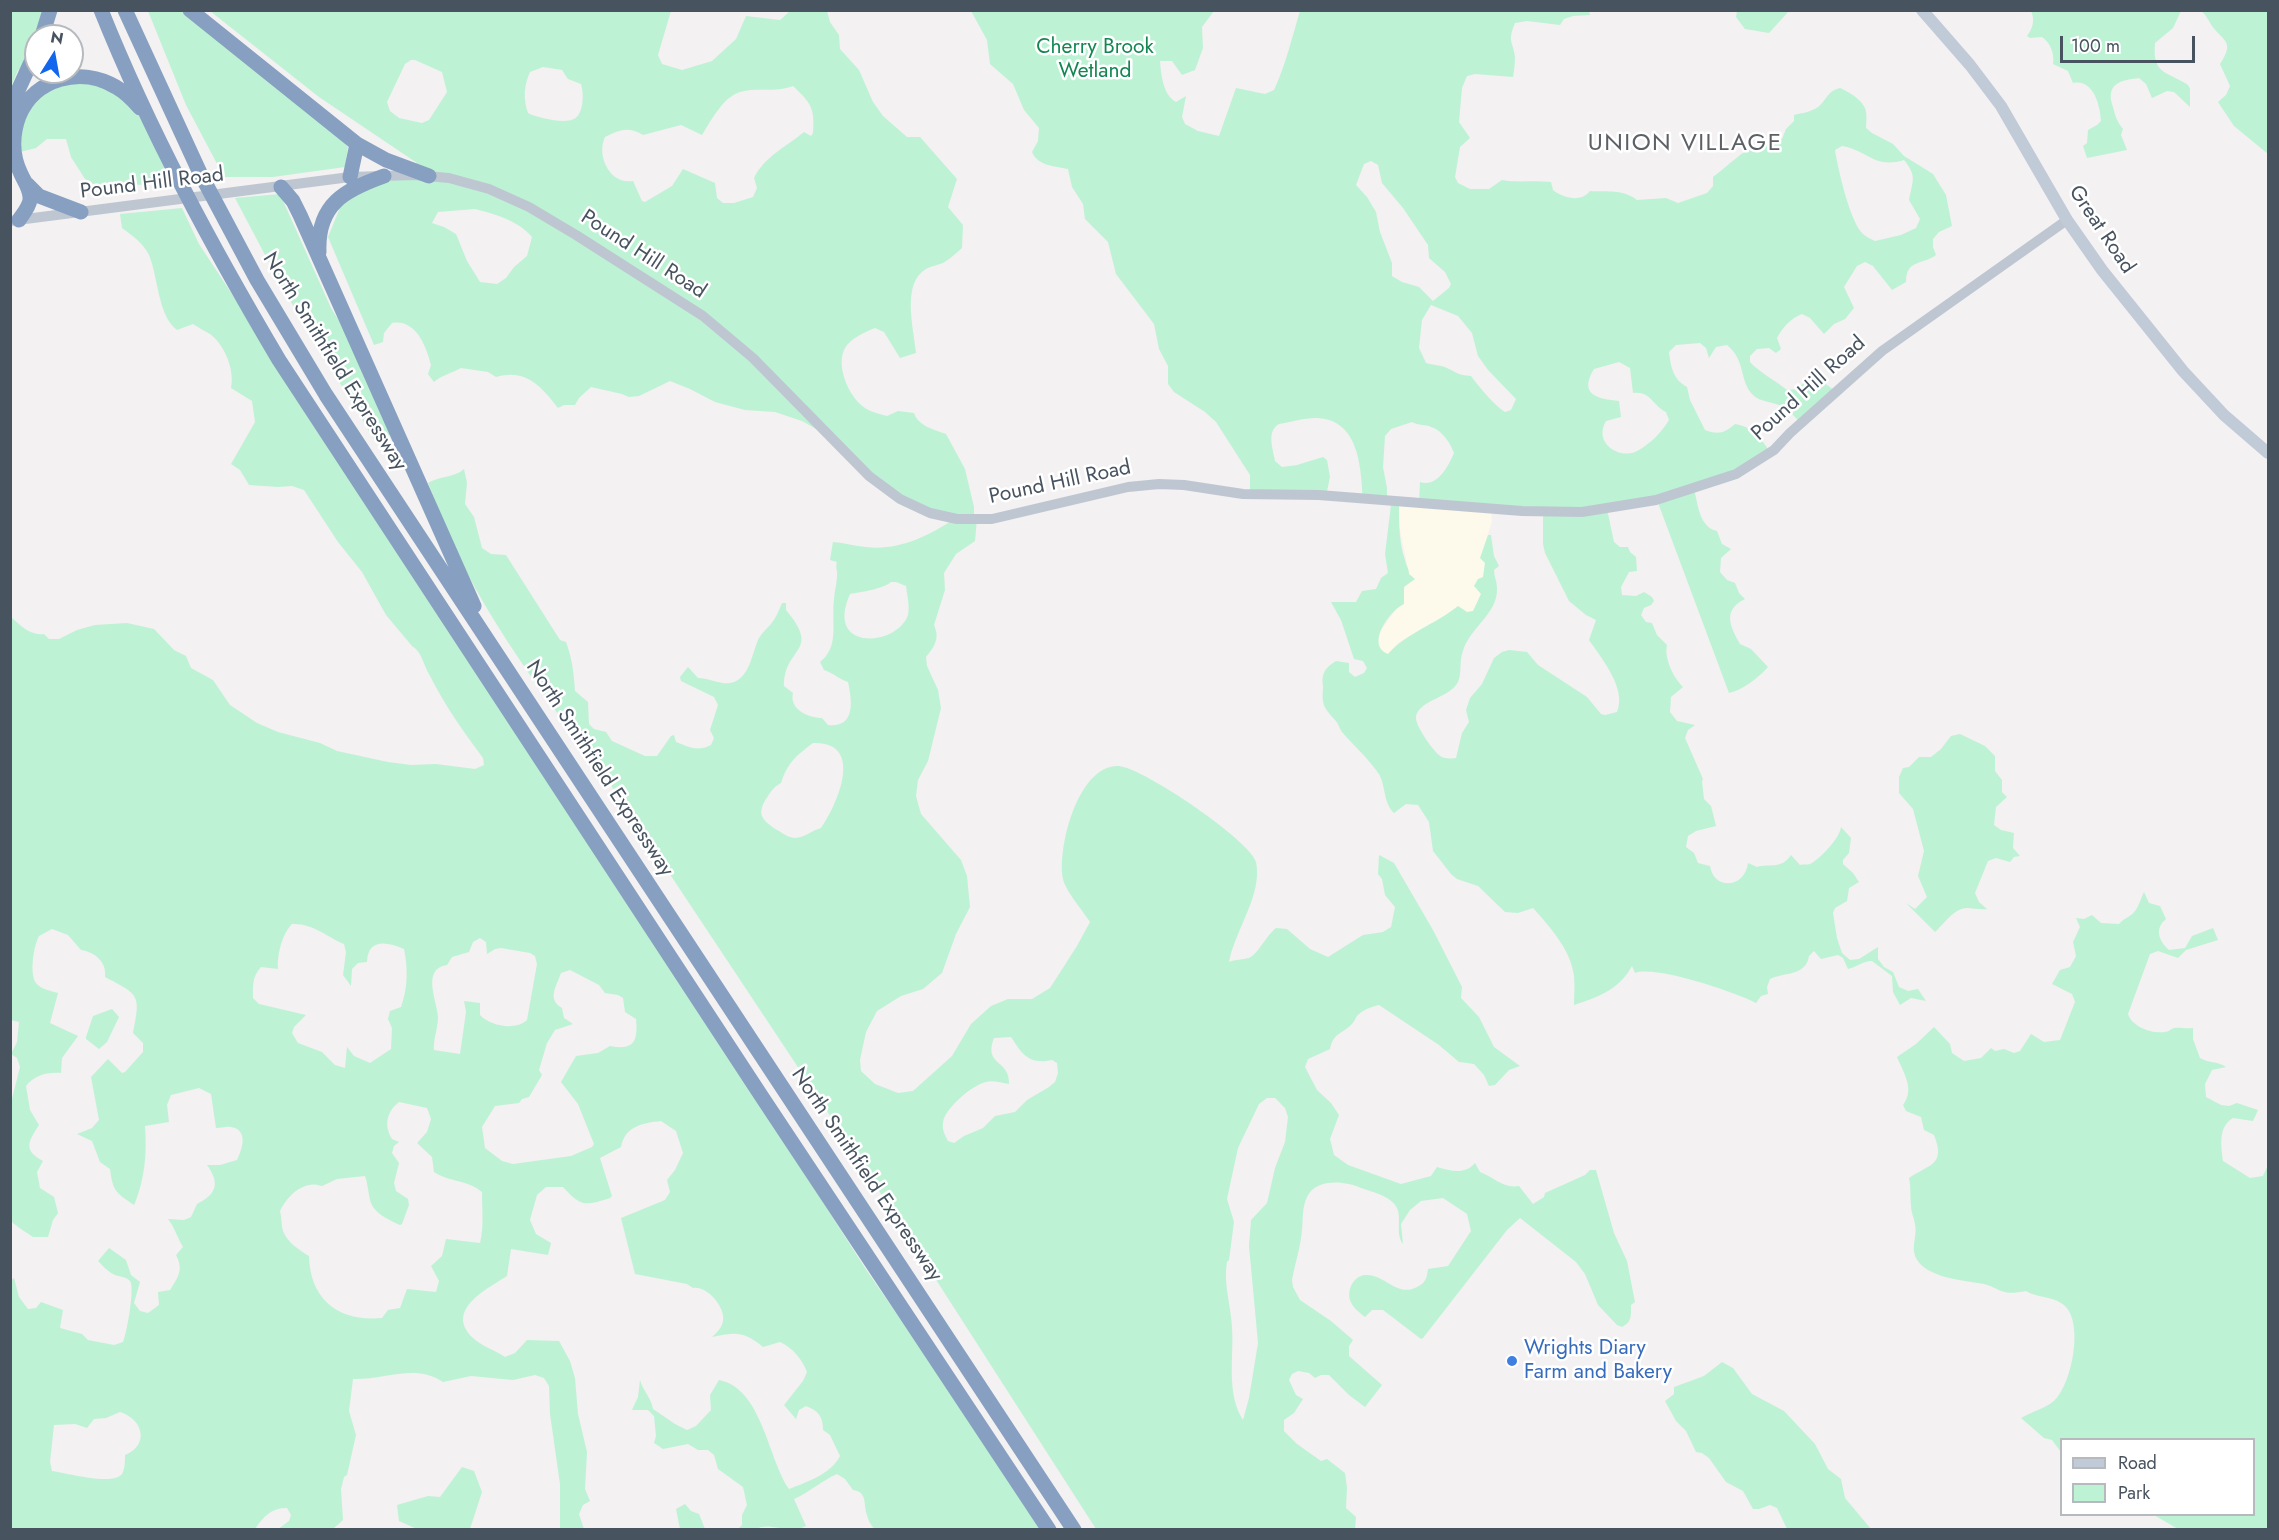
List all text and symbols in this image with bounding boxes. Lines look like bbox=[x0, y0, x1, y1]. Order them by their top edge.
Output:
north arrow bbox=[24, 24, 84, 84]
scale bar bbox=[2063, 24, 2198, 62]
text: N bbox=[49, 25, 66, 50]
text: 100 m bbox=[2071, 33, 2120, 59]
park label: Cherry Brook Wetland bbox=[1036, 35, 1154, 85]
district label: UNION VILLAGE bbox=[1588, 130, 1782, 158]
street label: Pound Hill Road bbox=[79, 163, 225, 205]
street label: Great Road bbox=[2062, 181, 2140, 279]
street label: Pound Hill Road bbox=[576, 205, 710, 305]
street label: North Smithfield Expressway bbox=[256, 248, 412, 476]
street label: Pound Hill Road bbox=[1747, 331, 1871, 447]
street label: Pound Hill Road bbox=[987, 456, 1133, 510]
street label: North Smithfield Expressway bbox=[520, 656, 678, 882]
street label: North Smithfield Expressway bbox=[785, 1063, 947, 1287]
place label: Wrights Diary Farm and Bakery bbox=[1524, 1336, 1672, 1386]
marker: Wrights Diary Farm and Bakery bbox=[1505, 1354, 1519, 1368]
legend bbox=[2060, 1438, 2255, 1516]
text: Road bbox=[2118, 1450, 2157, 1476]
text: Park bbox=[2118, 1480, 2150, 1506]

